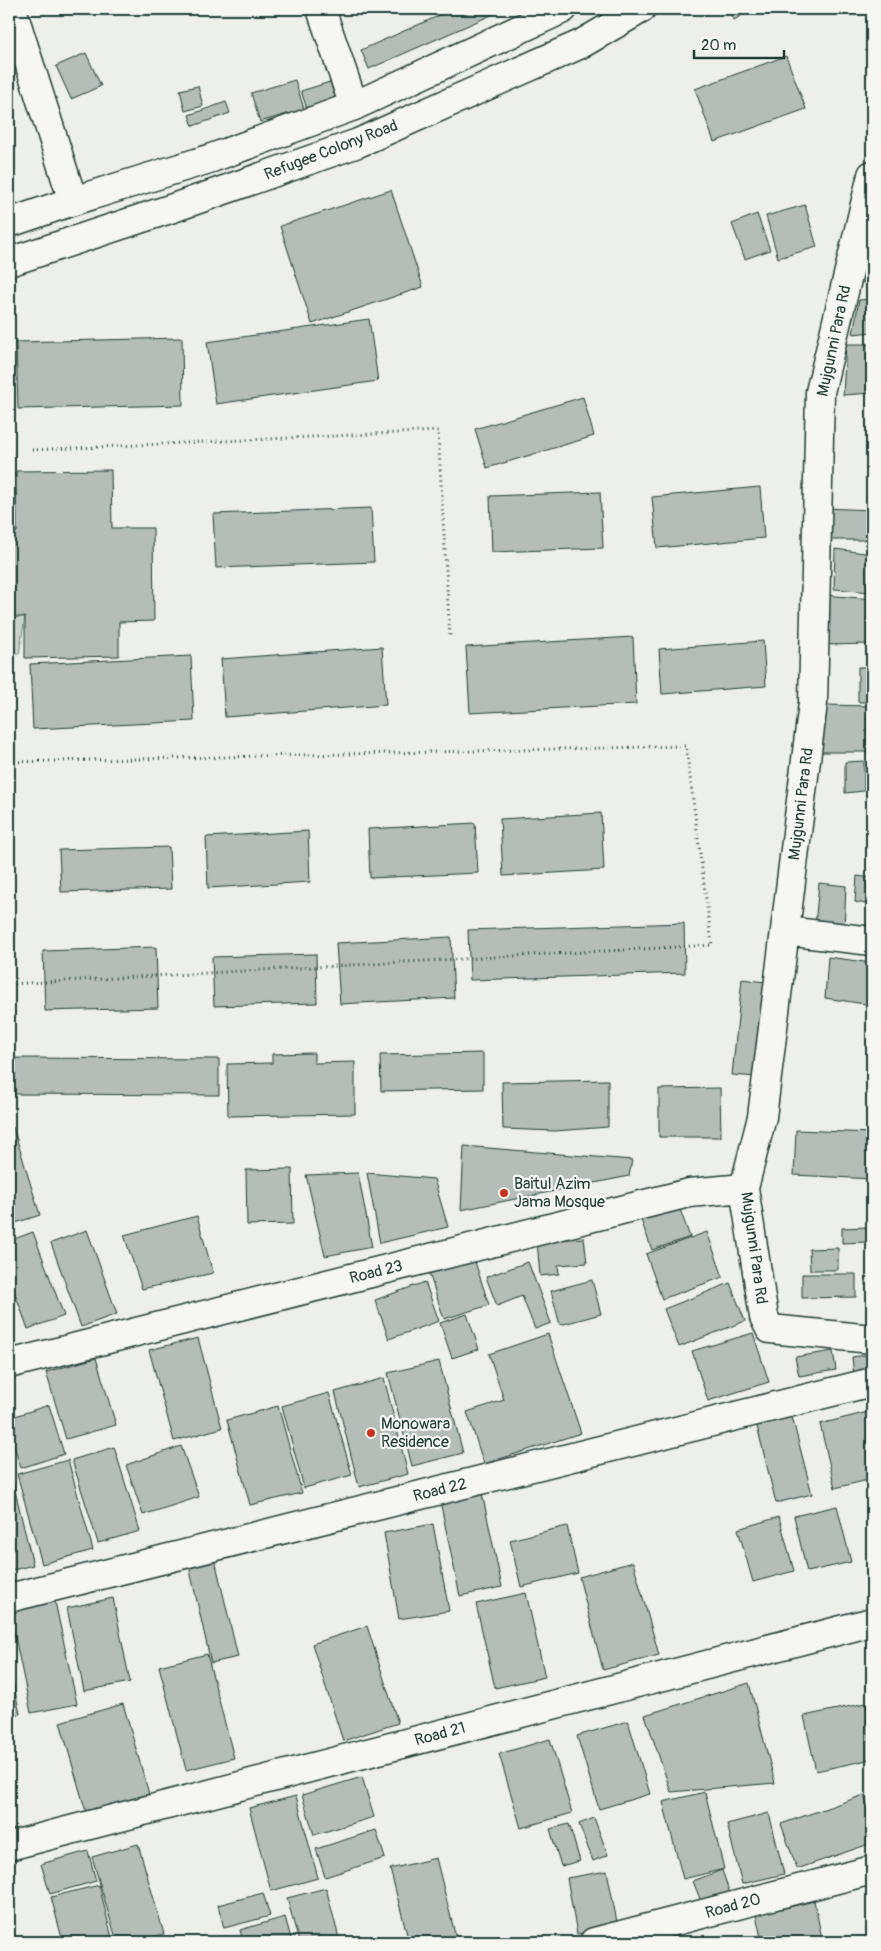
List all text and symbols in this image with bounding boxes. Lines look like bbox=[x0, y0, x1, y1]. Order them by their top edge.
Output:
scale bar bbox=[694, 28, 784, 60]
text: 20 m bbox=[701, 36, 736, 55]
street label: Refugee Colony Road bbox=[261, 115, 401, 185]
street label: Mujgunni Para Rd bbox=[812, 284, 856, 398]
street label: Mujgunni Para Rd bbox=[784, 747, 818, 861]
place label: Baitul Azim Jama Mosque bbox=[514, 1174, 605, 1212]
marker: Baitul Azim Jama Mosque bbox=[498, 1187, 510, 1199]
street label: Mujgunni Para Rd bbox=[736, 1191, 772, 1305]
street label: Road 23 bbox=[347, 1256, 405, 1288]
place label: Monowara Residence bbox=[381, 1414, 450, 1452]
marker: Monowara Residence bbox=[365, 1427, 377, 1439]
street label: Road 22 bbox=[411, 1474, 469, 1506]
street label: Road 21 bbox=[412, 1718, 468, 1750]
street label: Road 20 bbox=[703, 1889, 763, 1923]

